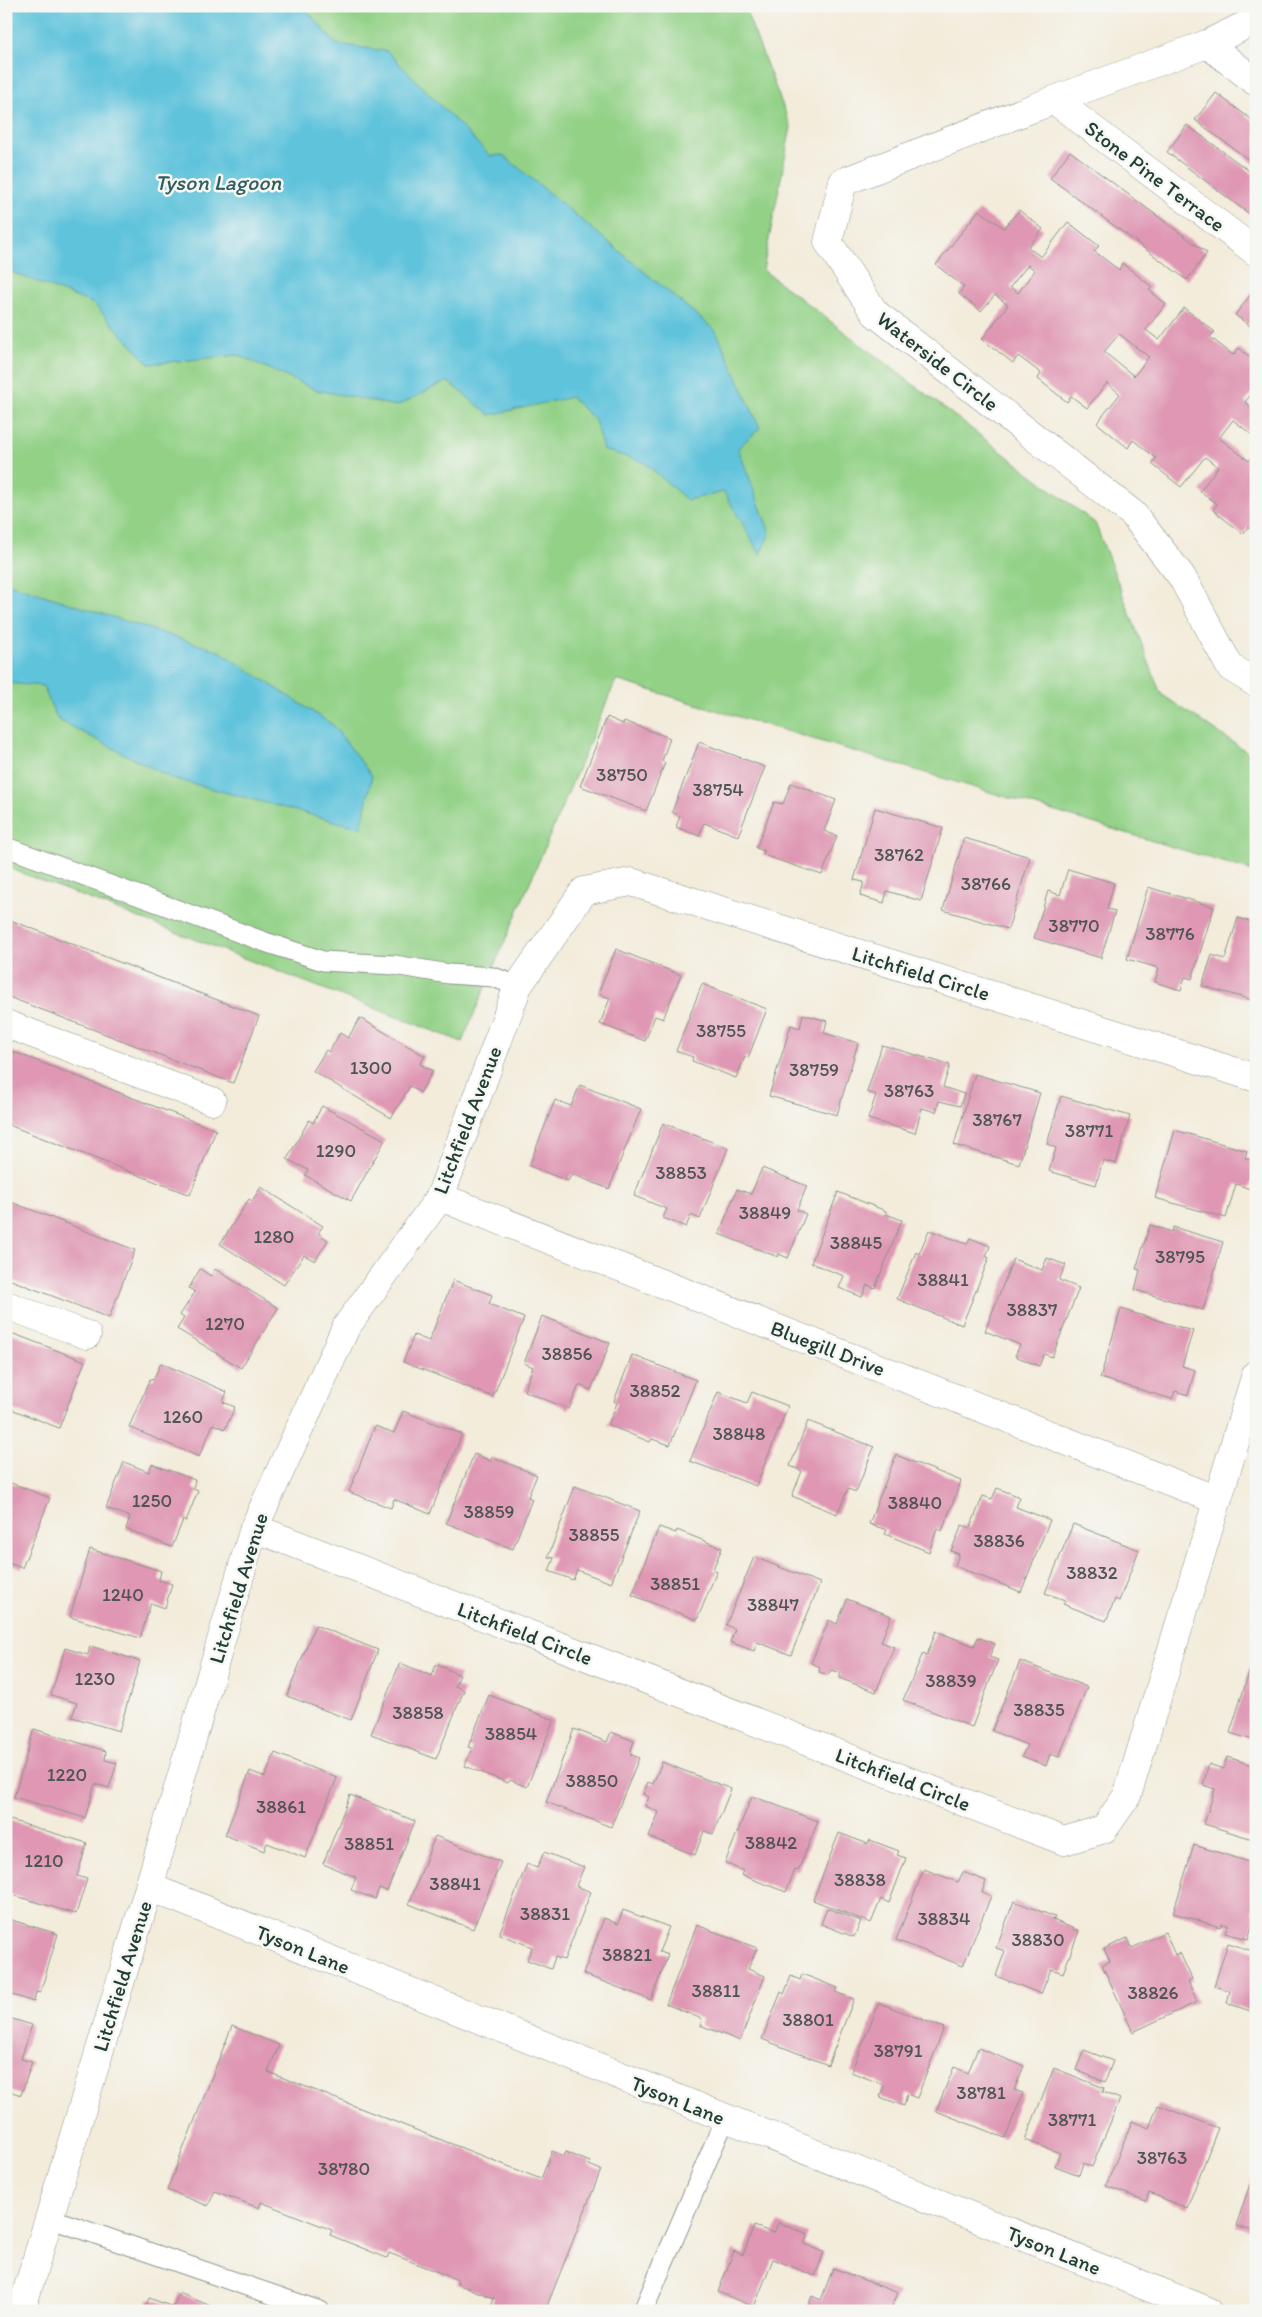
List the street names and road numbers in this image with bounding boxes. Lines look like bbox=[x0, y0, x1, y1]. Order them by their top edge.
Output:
street label: Stone Pine Terrace bbox=[1080, 115, 1230, 237]
street label: Waterside Circle bbox=[872, 306, 1004, 416]
street label: Litchfield Circle bbox=[849, 940, 993, 1006]
street label: Litchfield Avenue bbox=[427, 1042, 507, 1198]
street label: Bluegill Drive bbox=[767, 1315, 889, 1381]
street label: Litchfield Avenue bbox=[203, 1509, 273, 1667]
street label: Litchfield Circle bbox=[454, 1596, 596, 1670]
street label: Litchfield Circle bbox=[832, 1742, 974, 1816]
street label: Litchfield Avenue bbox=[87, 1897, 157, 2055]
street label: Tyson Lane bbox=[252, 1919, 354, 1979]
street label: Tyson Lane bbox=[627, 2070, 729, 2130]
street label: Tyson Lane bbox=[1003, 2220, 1105, 2280]

